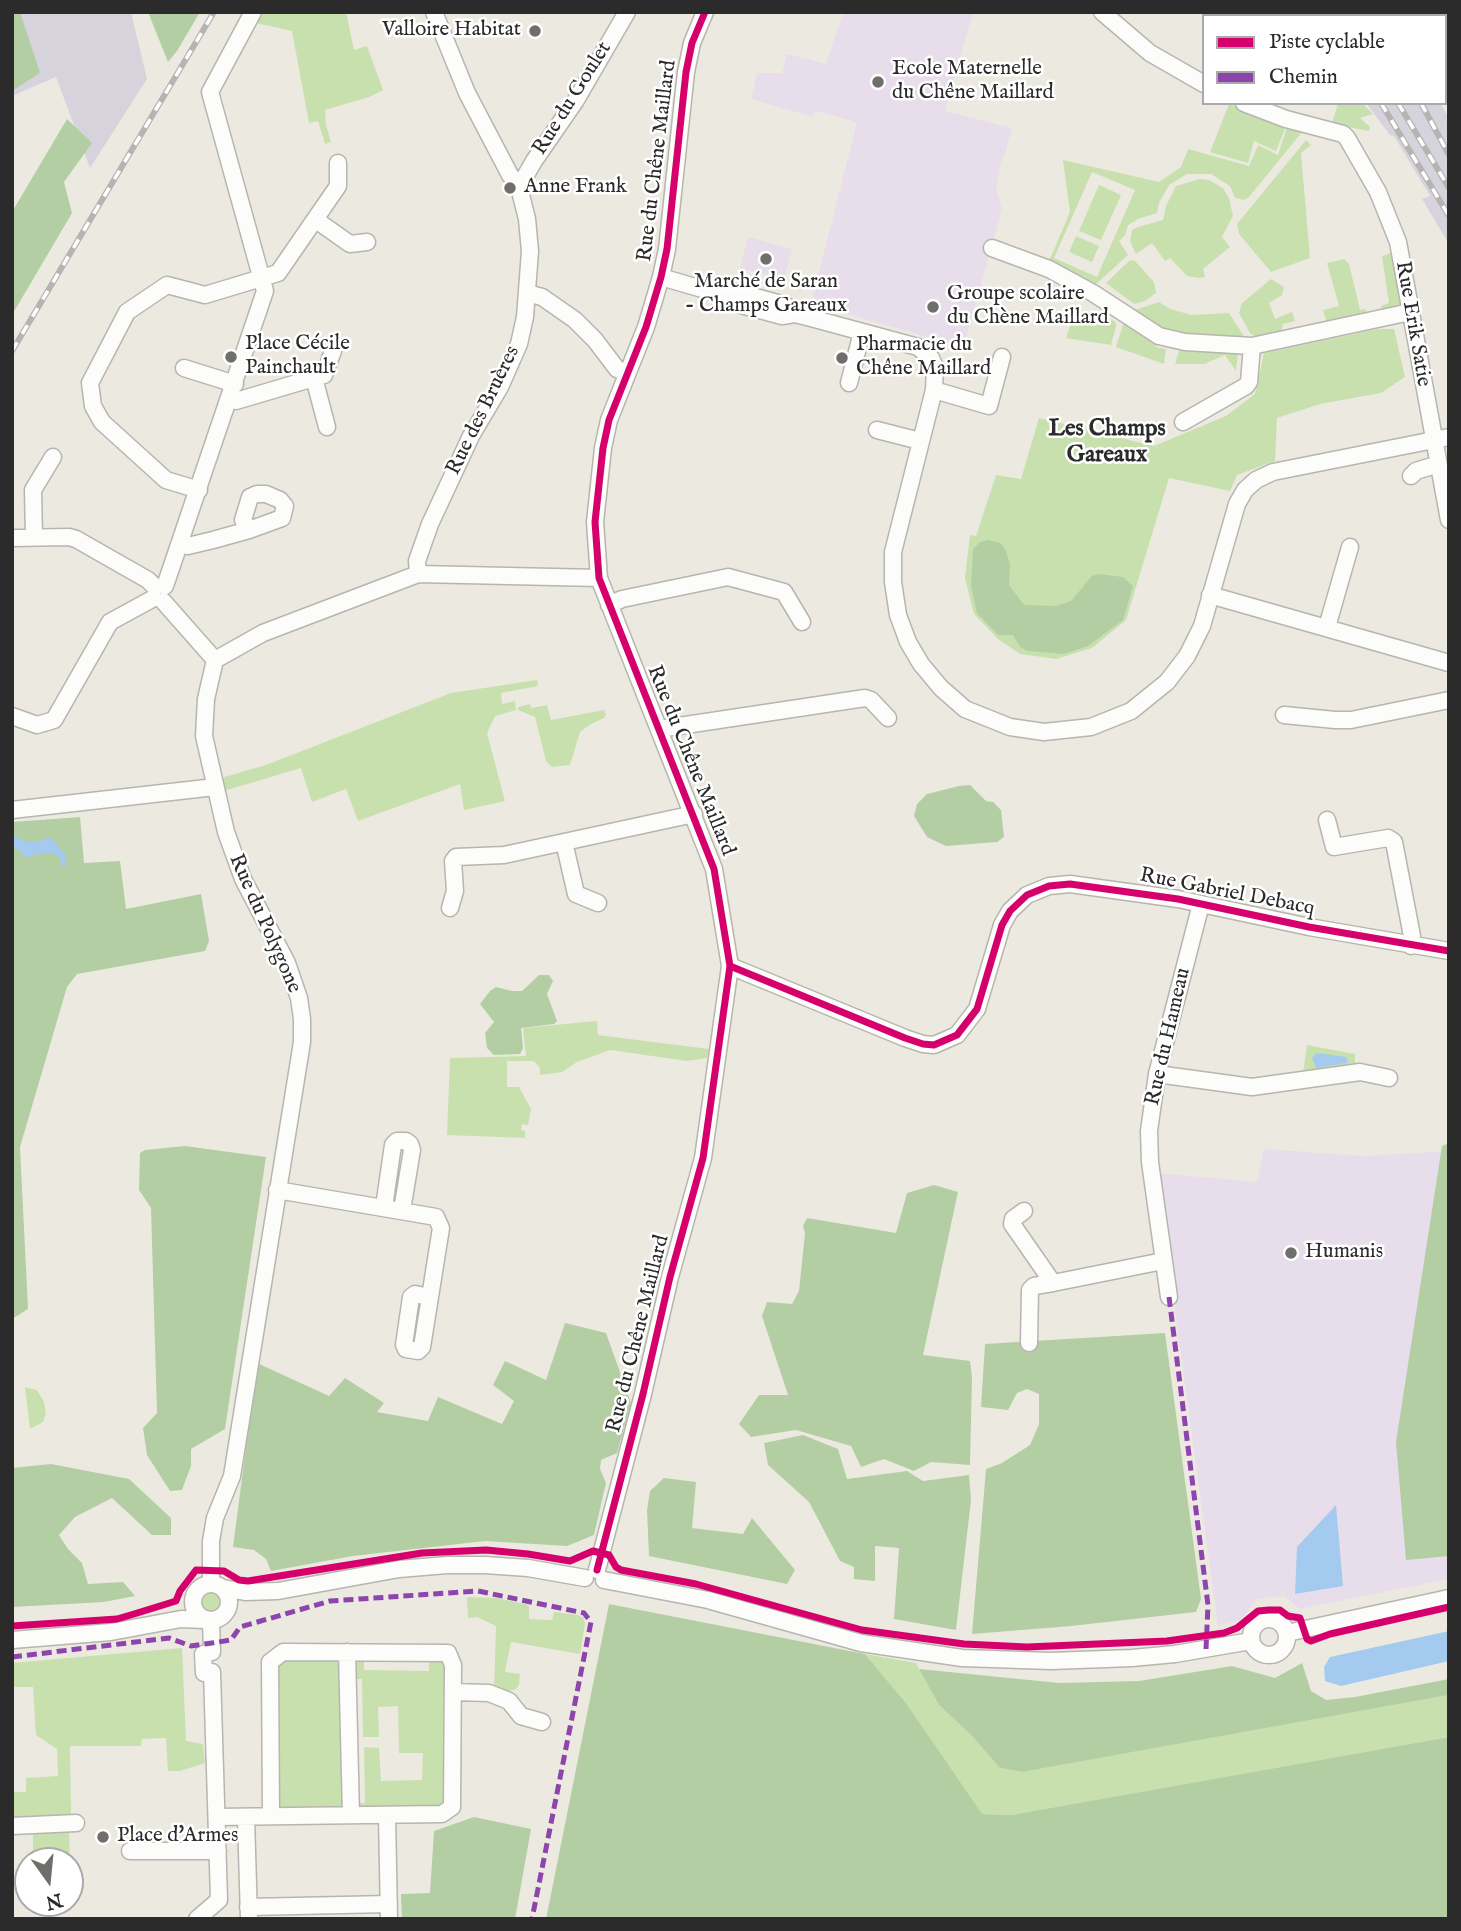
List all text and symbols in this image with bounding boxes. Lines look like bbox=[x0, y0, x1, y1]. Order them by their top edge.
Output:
legend bbox=[1202, 14, 1447, 105]
place label: Valloire Habitat bbox=[382, 18, 521, 44]
marker: Valloire Habitat bbox=[527, 23, 543, 39]
text: Piste cyclable bbox=[1269, 29, 1385, 56]
street label: Rue du Goulet bbox=[528, 38, 618, 160]
place label: Ecole Maternelle du Chêne Maillard bbox=[892, 57, 1054, 107]
street label: Rue du Chêne Maillard bbox=[633, 59, 683, 263]
text: Chemin bbox=[1269, 64, 1338, 91]
marker: Ecole Maternelle du Chêne Maillard bbox=[870, 74, 886, 90]
place label: Anne Frank bbox=[524, 175, 627, 201]
marker: Anne Frank bbox=[502, 180, 518, 196]
marker: Marché de Saran - Champs Gareaux bbox=[758, 251, 774, 267]
street label: Rue Erik Satie bbox=[1389, 259, 1435, 389]
place label: Marché de Saran - Champs Gareaux bbox=[685, 270, 847, 320]
place label: Groupe scolaire du Chène Maillard bbox=[947, 282, 1109, 332]
marker: Groupe scolaire du Chène Maillard bbox=[925, 299, 941, 315]
place label: Place Cécile Painchault bbox=[245, 332, 350, 382]
place label: Pharmacie du Chêne Maillard bbox=[856, 333, 991, 383]
street label: Rue des Bruères bbox=[442, 342, 526, 480]
marker: Place Cécile Painchault bbox=[223, 349, 239, 365]
marker: Pharmacie du Chêne Maillard bbox=[834, 350, 850, 366]
district label: Les Champs Gareaux bbox=[1048, 416, 1166, 470]
street label: Rue du Chêne Maillard bbox=[640, 662, 740, 860]
street label: Rue du Polygone bbox=[222, 851, 306, 997]
street label: Rue Gabriel Debacq bbox=[1138, 864, 1316, 922]
street label: Rue du Hameau bbox=[1141, 966, 1197, 1108]
street label: Rue du Chêne Maillard bbox=[602, 1233, 676, 1435]
place label: Humanis bbox=[1305, 1240, 1383, 1266]
marker: Humanis bbox=[1283, 1245, 1299, 1261]
place label: Place d'Armes bbox=[117, 1824, 238, 1850]
marker: Place d'Armes bbox=[95, 1829, 111, 1845]
north arrow bbox=[14, 1847, 84, 1917]
text: N bbox=[43, 1887, 65, 1914]

